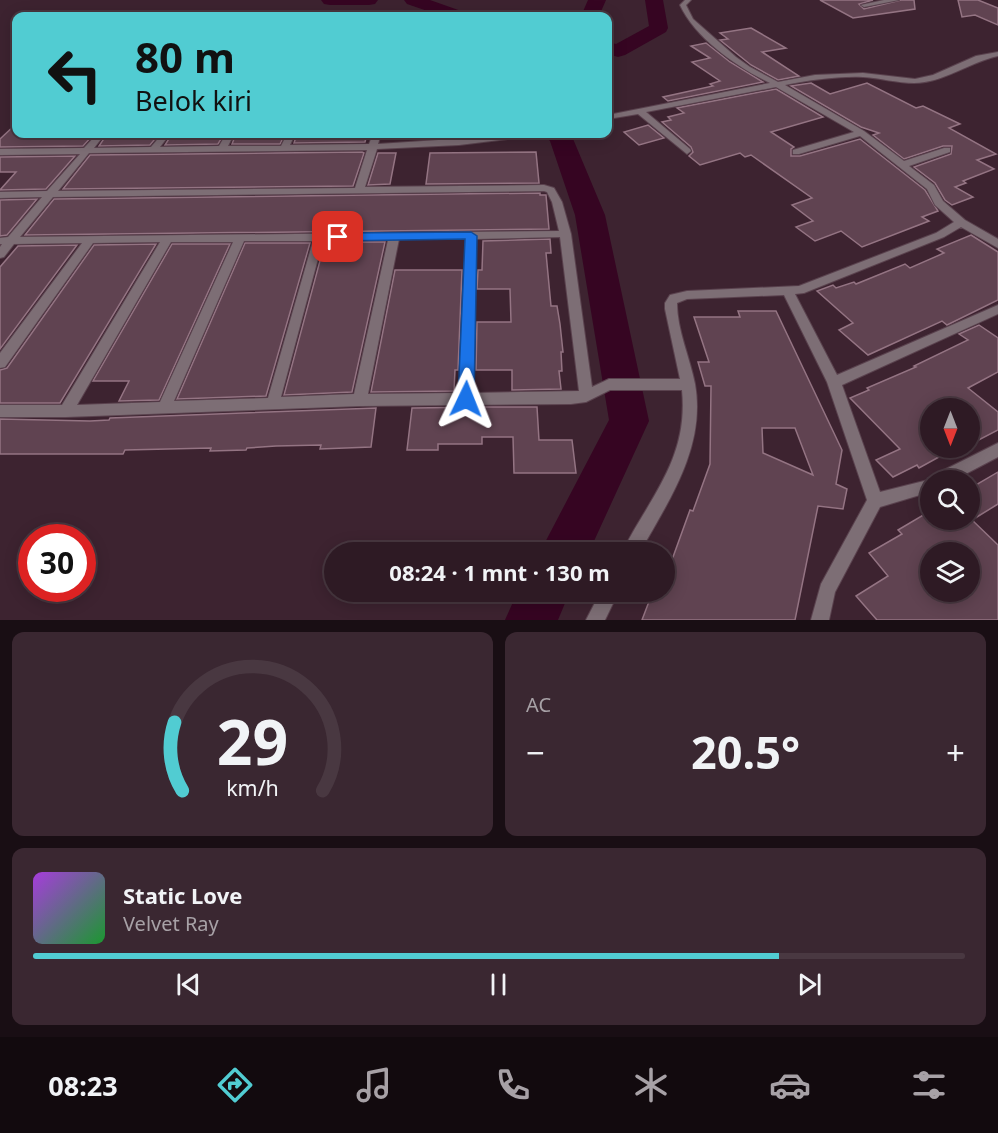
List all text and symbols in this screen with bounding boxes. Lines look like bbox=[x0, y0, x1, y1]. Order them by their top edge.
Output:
text: 80 m bbox=[135, 28, 235, 85]
icon: left bbox=[36, 36, 114, 114]
text: Belok kiri bbox=[135, 82, 252, 119]
pin bbox=[312, 211, 363, 262]
icon: arrive bbox=[321, 220, 354, 253]
position arrow bbox=[434, 367, 498, 431]
north arrow bbox=[920, 398, 980, 458]
map controls bbox=[920, 398, 980, 602]
button: search bbox=[920, 470, 980, 530]
speed limit sign: 30 bbox=[18, 524, 96, 602]
button: layers bbox=[920, 542, 980, 602]
text: 08:24 · 1 mnt · 130 m bbox=[389, 557, 610, 587]
text: AC bbox=[526, 691, 551, 718]
text: 29 bbox=[217, 698, 288, 783]
text: 20.5° bbox=[691, 721, 800, 782]
text: − bbox=[526, 730, 545, 775]
text: + bbox=[946, 730, 965, 775]
text: km/h bbox=[226, 773, 279, 802]
text: Static Love bbox=[123, 880, 242, 910]
text: Velvet Ray bbox=[123, 910, 219, 937]
icon: previous bbox=[172, 968, 205, 1001]
icon: pause bbox=[482, 968, 515, 1001]
icon: next bbox=[793, 968, 826, 1001]
icon: directions bbox=[214, 1064, 256, 1106]
icon: music bbox=[353, 1064, 395, 1106]
icon: phone bbox=[492, 1064, 534, 1106]
icon: climate bbox=[630, 1064, 672, 1106]
icon: car bbox=[769, 1064, 811, 1106]
icon: filters bbox=[908, 1064, 950, 1106]
text: 08:23 bbox=[48, 1067, 118, 1104]

